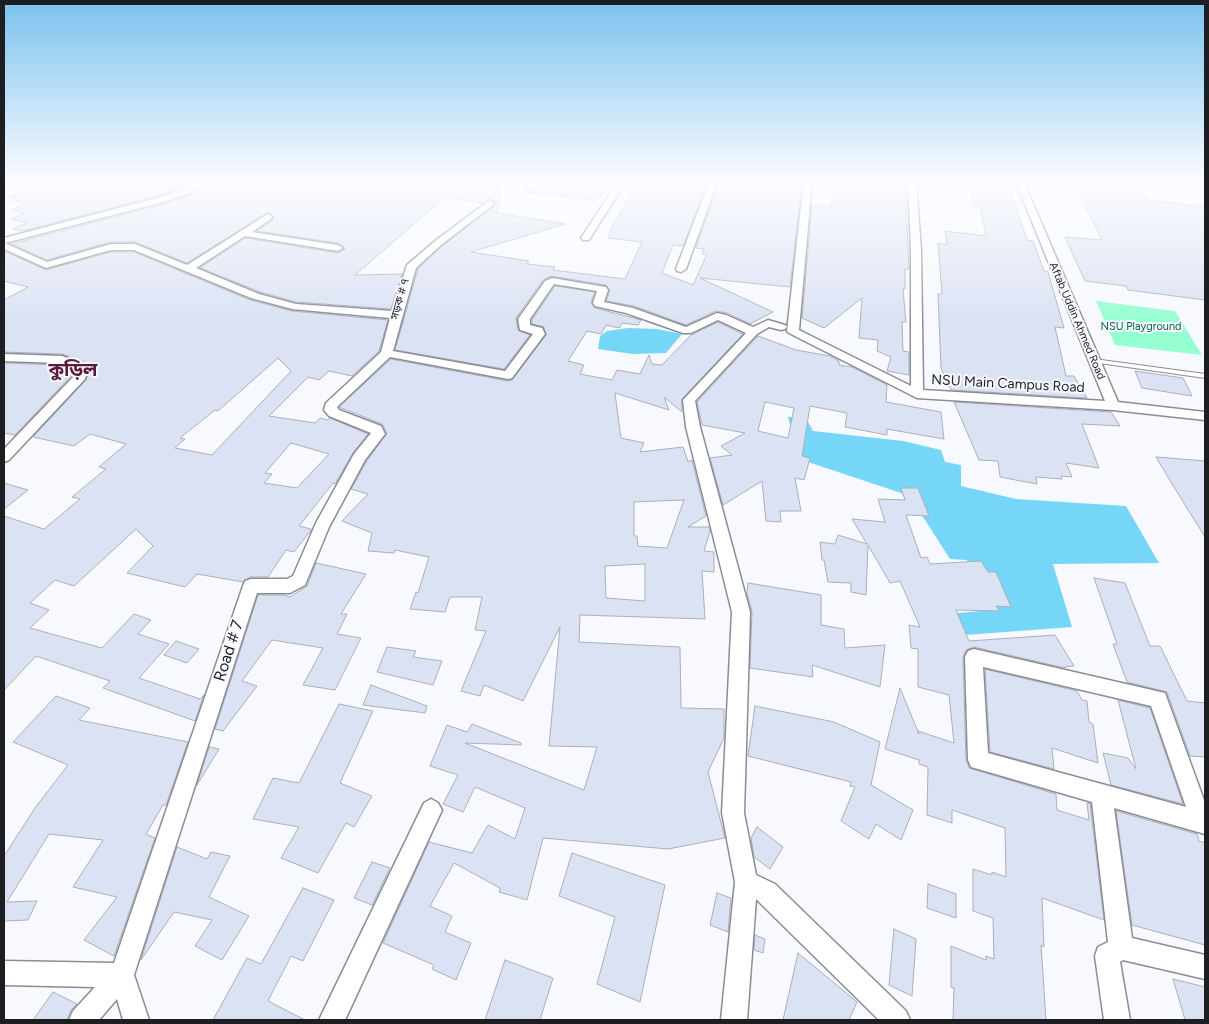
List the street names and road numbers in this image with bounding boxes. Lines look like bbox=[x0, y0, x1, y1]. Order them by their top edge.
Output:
street label: Aftab Uddin Ahmed Road bbox=[1046, 260, 1108, 382]
street label: সড়ক # ৭ bbox=[388, 277, 412, 321]
street label: NSU Main Campus Road bbox=[931, 372, 1085, 396]
street label: Road # 7 bbox=[210, 618, 248, 684]

